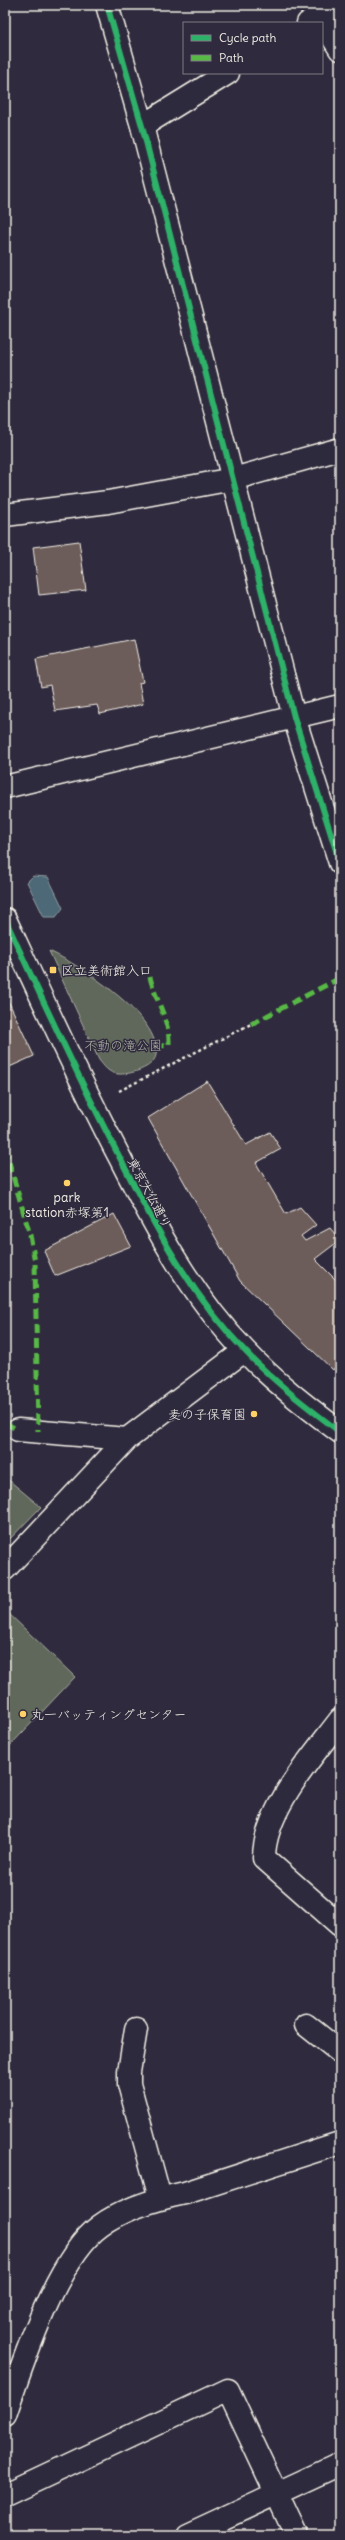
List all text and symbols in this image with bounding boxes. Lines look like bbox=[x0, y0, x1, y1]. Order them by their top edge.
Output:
legend bbox=[183, 22, 323, 74]
text: Cycle path bbox=[219, 30, 276, 45]
text: Path bbox=[219, 50, 244, 65]
place label: 区立美術館入口 bbox=[61, 962, 152, 979]
marker: 区立美術館入口 bbox=[48, 965, 58, 975]
park label: 不動の滝公園 bbox=[84, 1037, 162, 1054]
street label: 東京大仏通り bbox=[124, 1155, 175, 1232]
marker: park station赤塚第1 bbox=[62, 1178, 72, 1188]
place label: park station赤塚第1 bbox=[25, 1189, 109, 1221]
place label: 麦の子保育園 bbox=[168, 1406, 246, 1423]
marker: 麦の子保育園 bbox=[249, 1409, 259, 1419]
place label: 丸一バッティングセンター bbox=[31, 1706, 186, 1723]
marker: 丸一バッティングセンター bbox=[18, 1709, 28, 1719]

